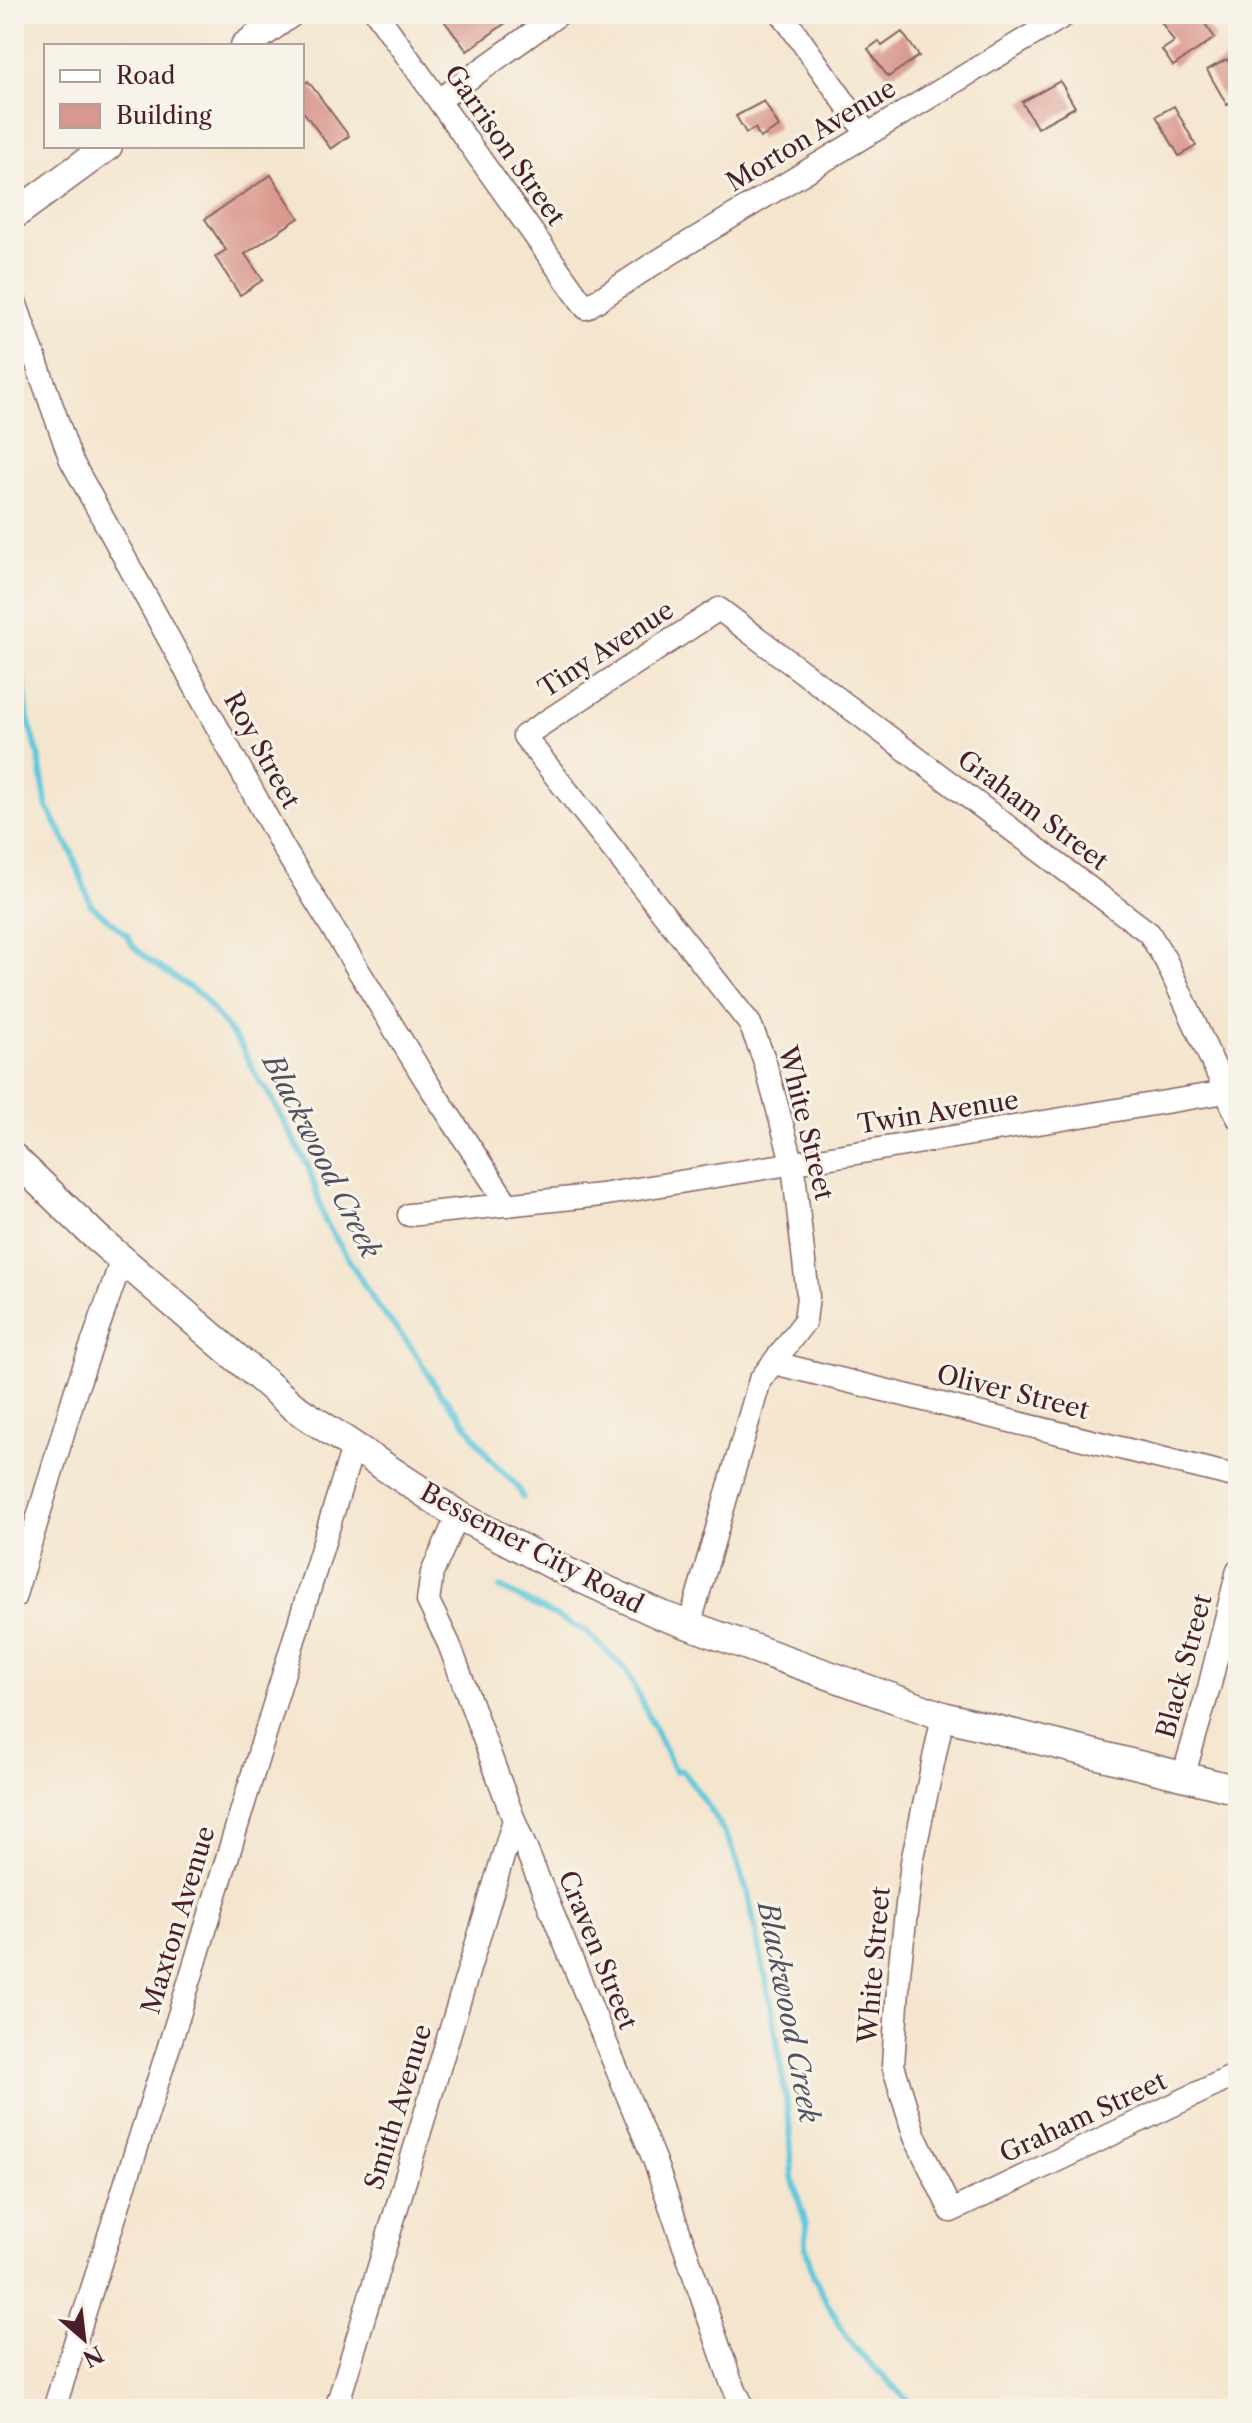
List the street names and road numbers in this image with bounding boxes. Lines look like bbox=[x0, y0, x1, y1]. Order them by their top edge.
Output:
street label: Garrison Street bbox=[438, 59, 573, 232]
street label: Morton Avenue bbox=[720, 72, 902, 198]
street label: Tiny Avenue bbox=[532, 593, 680, 705]
street label: Roy Street bbox=[217, 686, 307, 815]
street label: Graham Street bbox=[951, 743, 1115, 878]
street label: White Street bbox=[771, 1042, 841, 1204]
street label: Twin Avenue bbox=[855, 1083, 1021, 1141]
street label: Oliver Street bbox=[934, 1358, 1093, 1427]
street label: Bessemer City Road bbox=[415, 1476, 649, 1620]
street label: Black Street bbox=[1149, 1590, 1219, 1742]
street label: Maxton Avenue bbox=[134, 1822, 222, 2018]
street label: Craven Street bbox=[552, 1866, 645, 2035]
street label: White Street bbox=[851, 1884, 897, 2046]
street label: Smith Avenue bbox=[358, 2020, 438, 2194]
street label: Graham Street bbox=[995, 2064, 1172, 2170]

